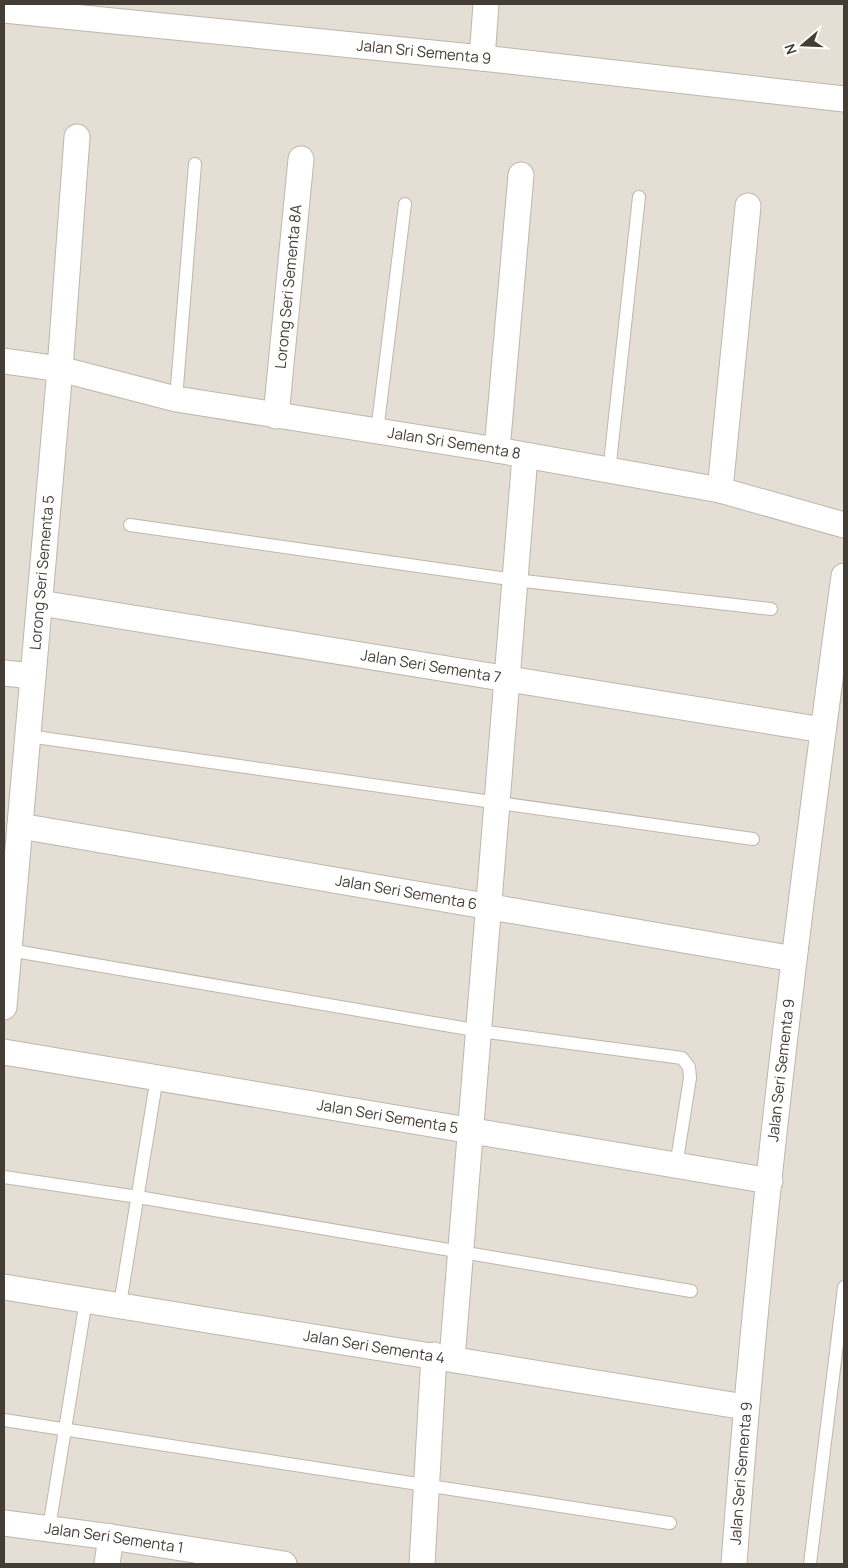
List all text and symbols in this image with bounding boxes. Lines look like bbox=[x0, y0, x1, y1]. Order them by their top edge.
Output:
north arrow bbox=[778, 20, 828, 70]
street label: Jalan Sri Sementa 9 bbox=[356, 34, 492, 69]
text: N bbox=[780, 42, 801, 57]
street label: Lorong Seri Sementa 8A bbox=[270, 203, 307, 370]
street label: Jalan Sri Sementa 8 bbox=[386, 422, 522, 464]
street label: Lorong Seri Sementa 5 bbox=[24, 494, 59, 651]
street label: Jalan Seri Sementa 7 bbox=[359, 644, 503, 688]
street label: Jalan Seri Sementa 6 bbox=[334, 869, 479, 914]
street label: Jalan Seri Sementa 9 bbox=[762, 998, 799, 1143]
street label: Jalan Seri Sementa 5 bbox=[315, 1094, 460, 1138]
street label: Jalan Seri Sementa 4 bbox=[302, 1325, 447, 1368]
street label: Jalan Seri Sementa 9 bbox=[724, 1401, 757, 1546]
street label: Jalan Seri Sementa 1 bbox=[43, 1517, 185, 1558]

